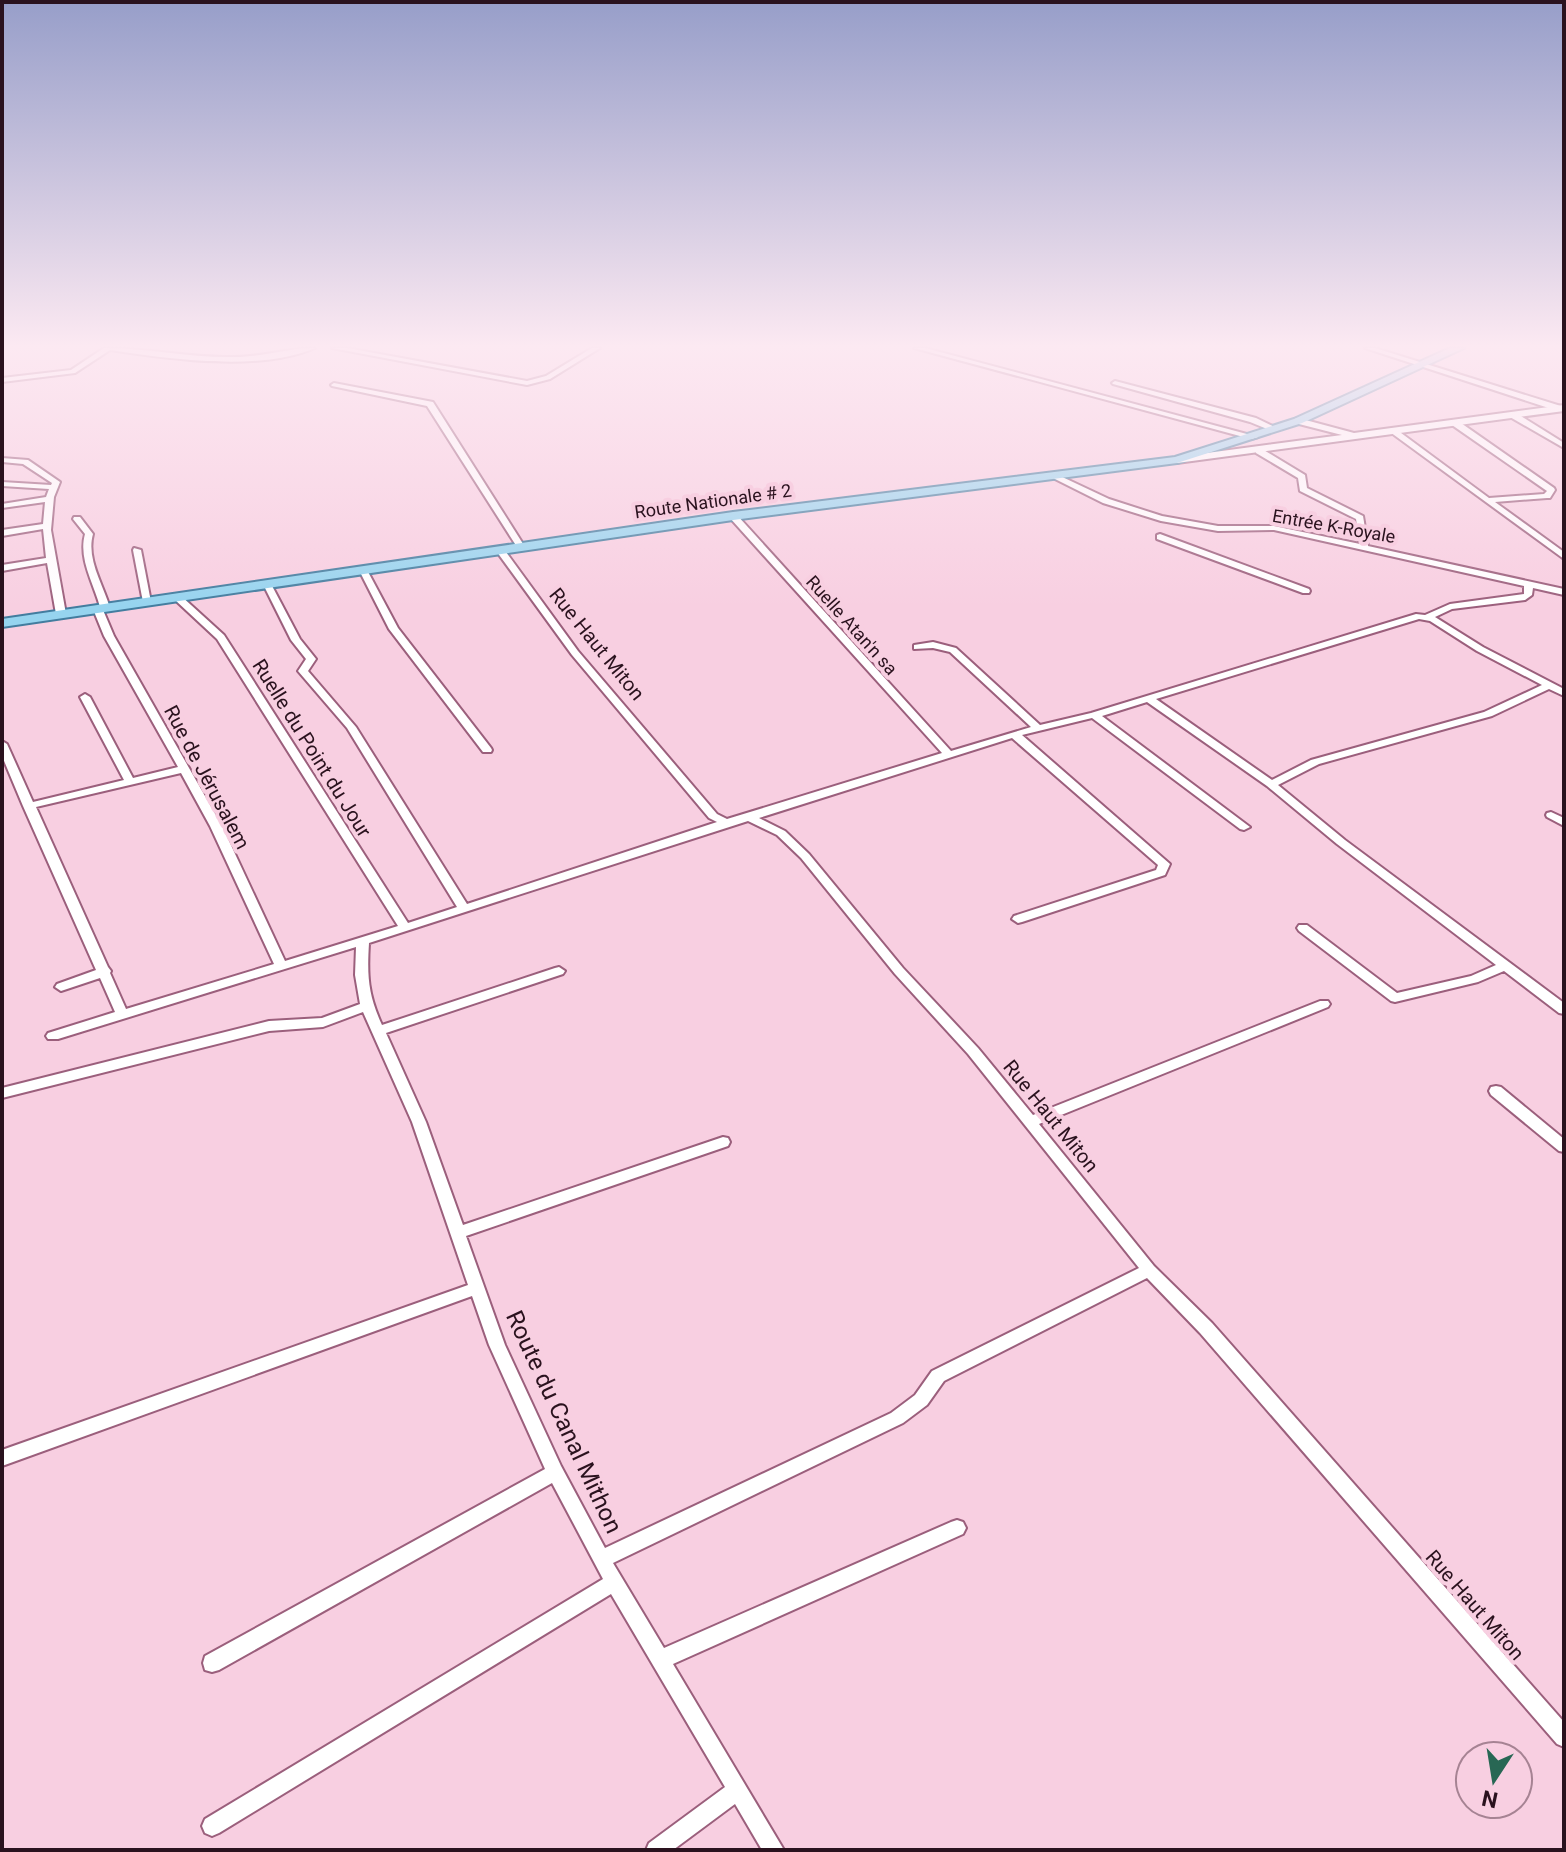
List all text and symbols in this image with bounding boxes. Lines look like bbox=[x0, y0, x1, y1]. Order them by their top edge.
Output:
street label: Route Nationale # 2 bbox=[633, 480, 793, 522]
street label: Entrée K-Royale bbox=[1271, 505, 1397, 547]
street label: Ruelle Atan'n sa bbox=[802, 571, 902, 679]
street label: Rue Haut Miton bbox=[544, 583, 650, 705]
street label: Ruelle du Point du Jour bbox=[247, 655, 377, 842]
street label: Rue de Jérusalem bbox=[159, 701, 255, 853]
street label: Rue Haut Miton bbox=[998, 1055, 1104, 1177]
street label: Route du Canal Mithon bbox=[500, 1306, 628, 1538]
street label: Rue Haut Miton bbox=[1421, 1545, 1529, 1665]
north arrow bbox=[1454, 1740, 1534, 1820]
text: N bbox=[1480, 1785, 1500, 1813]

